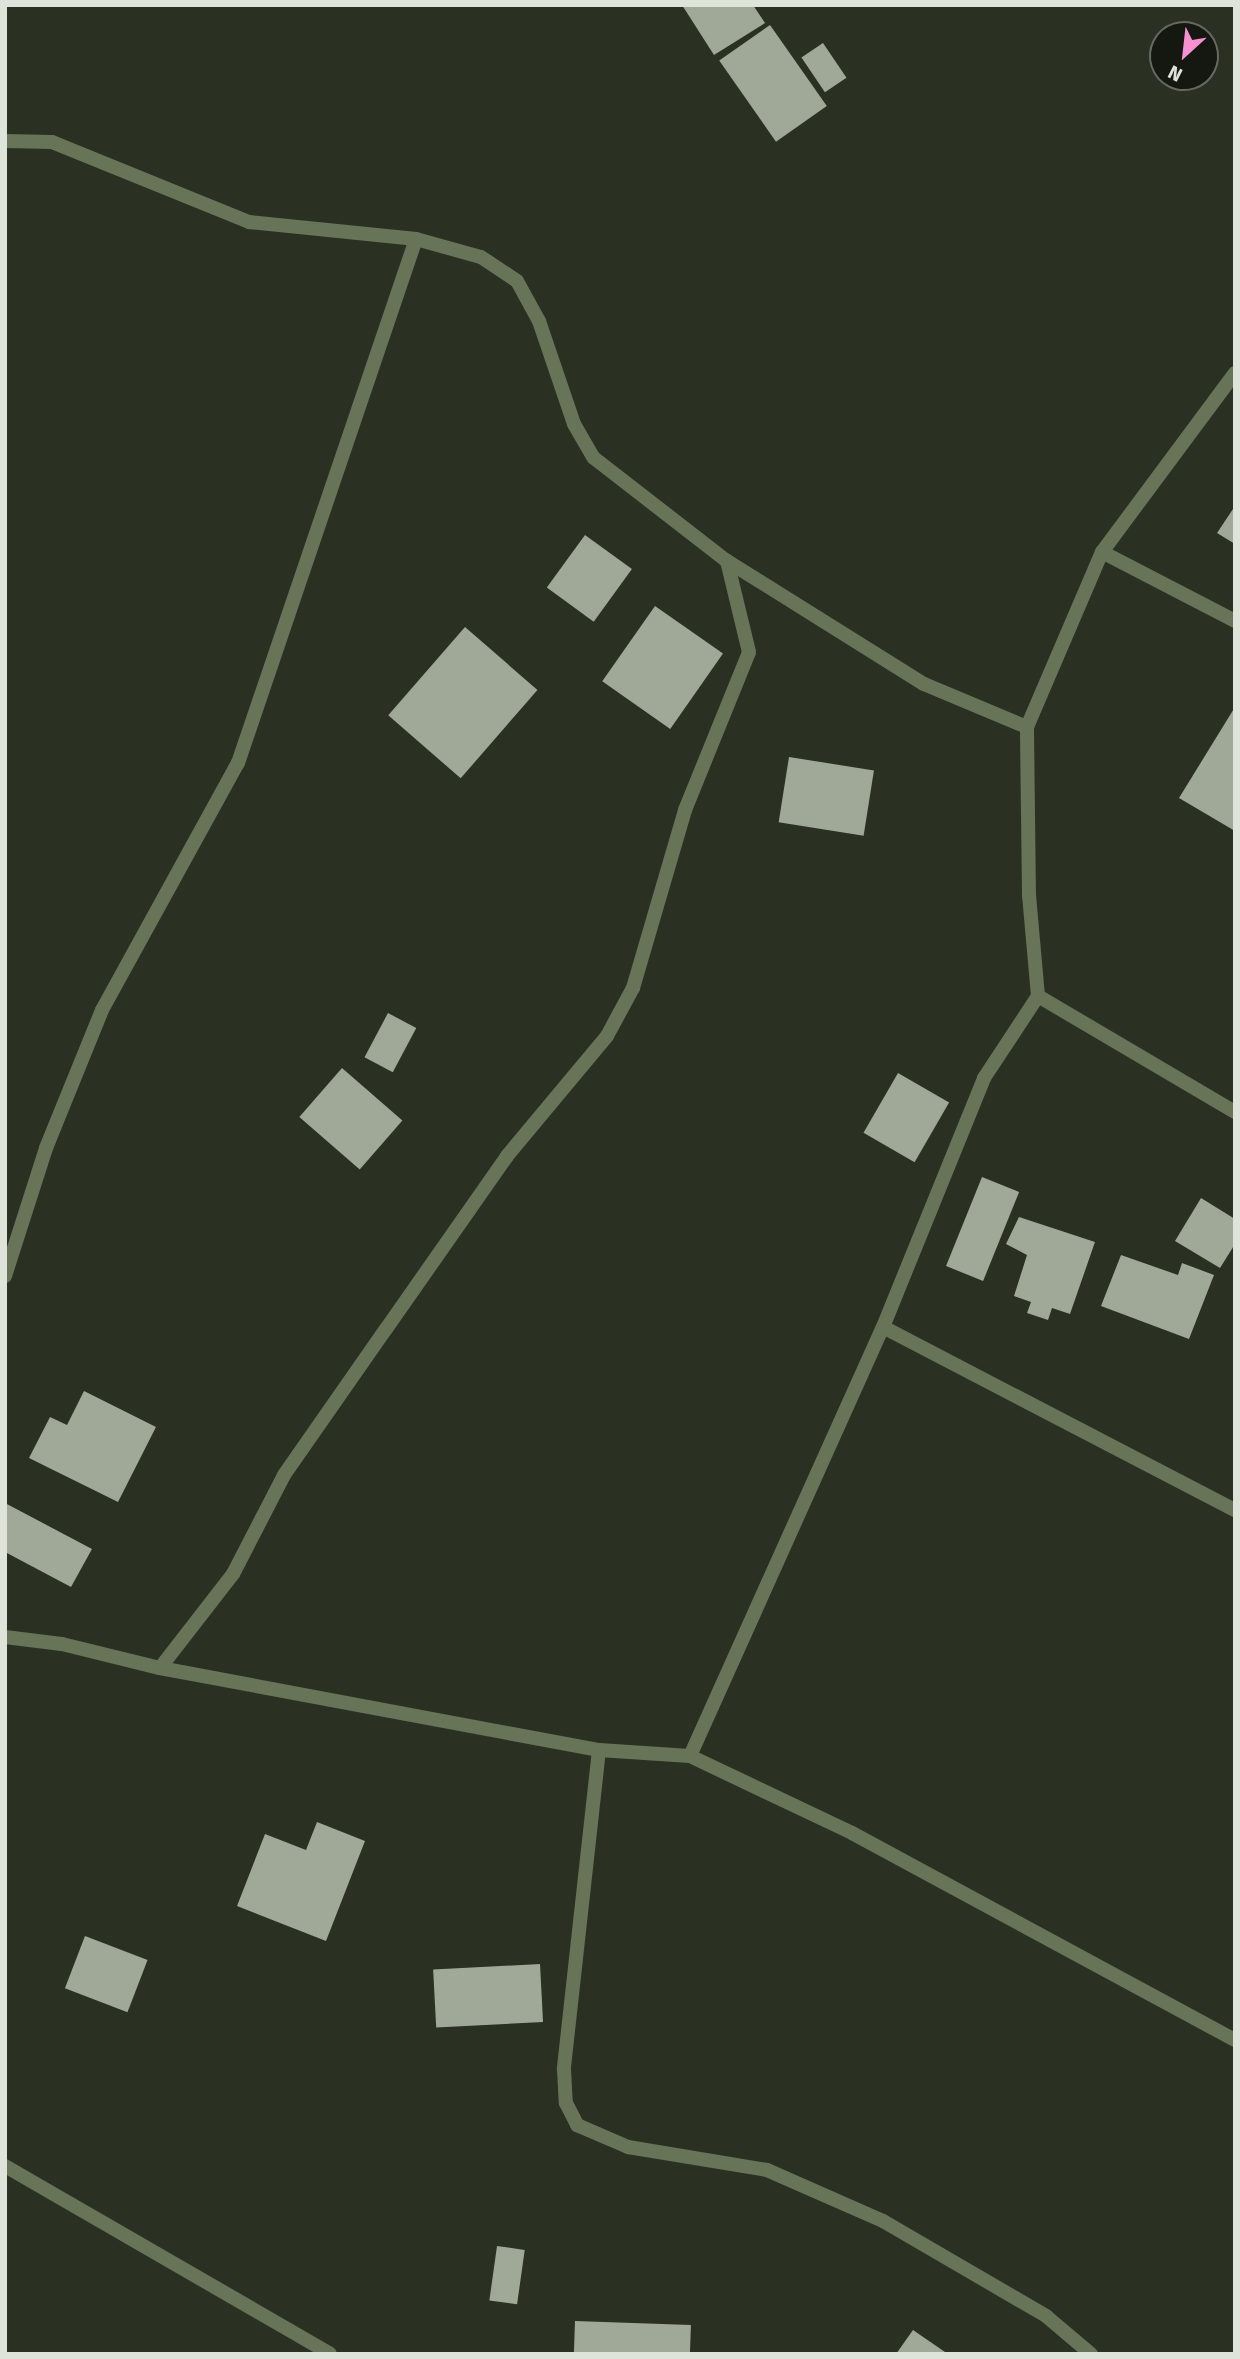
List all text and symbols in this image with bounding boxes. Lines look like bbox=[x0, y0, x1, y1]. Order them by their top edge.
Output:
north arrow bbox=[1149, 21, 1219, 91]
text: N bbox=[1164, 60, 1186, 86]

